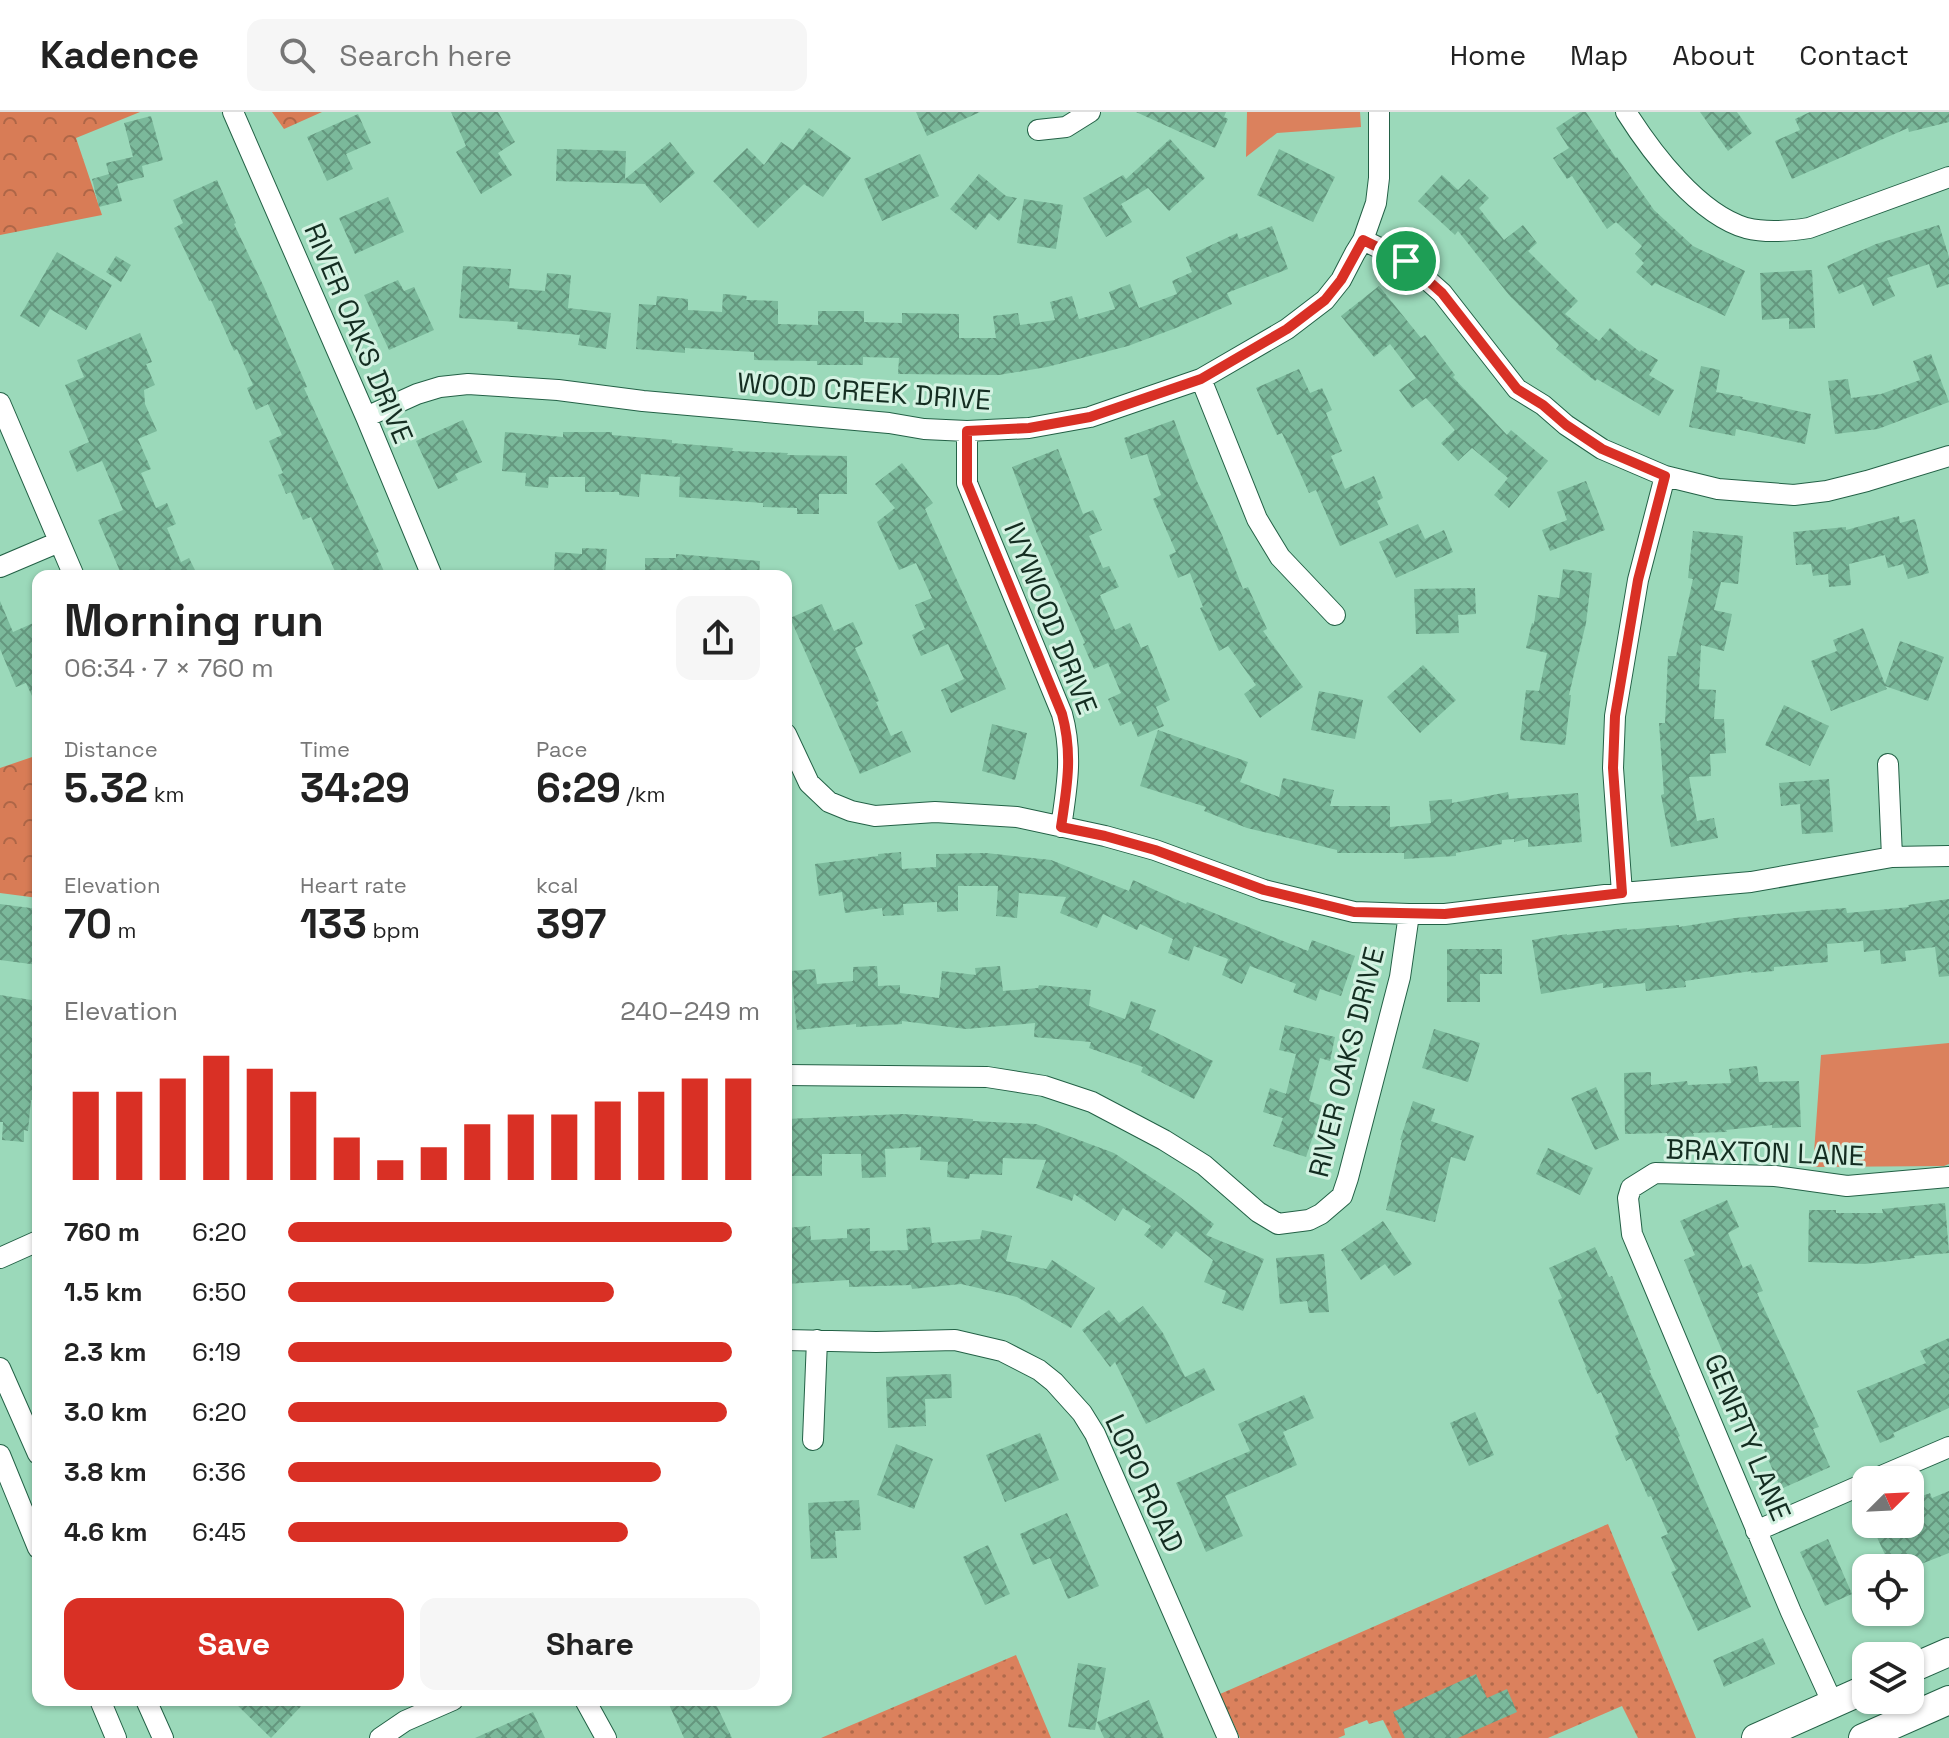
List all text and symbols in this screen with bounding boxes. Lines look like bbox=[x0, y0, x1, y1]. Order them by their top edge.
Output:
search box bbox=[247, 19, 807, 91]
text: Kadence bbox=[40, 31, 199, 79]
icon: search bbox=[275, 33, 319, 77]
text: Search here bbox=[339, 36, 512, 75]
text: Home bbox=[1450, 37, 1526, 73]
text: Map bbox=[1570, 37, 1628, 73]
text: About bbox=[1672, 37, 1755, 73]
text: Contact bbox=[1799, 37, 1909, 73]
street label: RIVER OAKS DRIVE bbox=[296, 217, 422, 449]
pin bbox=[1372, 227, 1440, 295]
icon: arrive bbox=[1384, 239, 1428, 283]
street label: WOOD CREEK DRIVE bbox=[736, 364, 992, 418]
street label: IVYWOOD DRIVE bbox=[996, 517, 1106, 719]
text: Morning run bbox=[64, 593, 324, 649]
button: share bbox=[676, 596, 760, 680]
text: 06:34 · 7 × 760 m bbox=[64, 651, 274, 685]
text: Distance bbox=[64, 735, 158, 763]
text: Time bbox=[300, 735, 350, 763]
text: Pace bbox=[536, 735, 588, 763]
text: 5.32 bbox=[64, 763, 148, 814]
text: 34:29 bbox=[300, 763, 410, 814]
text: 6:29 bbox=[536, 763, 621, 814]
text: km bbox=[148, 780, 184, 808]
text: /km bbox=[621, 780, 666, 808]
text: Elevation bbox=[64, 871, 160, 899]
text: Heart rate bbox=[300, 871, 407, 899]
text: kcal bbox=[536, 871, 578, 899]
text: 70 bbox=[64, 899, 112, 950]
text: 133 bbox=[300, 899, 367, 950]
text: 397 bbox=[536, 899, 606, 950]
text: m bbox=[112, 916, 137, 944]
text: bpm bbox=[367, 916, 420, 944]
street label: RIVER OAKS DRIVE bbox=[1300, 943, 1392, 1181]
text: Elevation bbox=[64, 994, 178, 1028]
text: 240–249 m bbox=[620, 994, 760, 1028]
street label: BRAXTON LANE bbox=[1665, 1131, 1865, 1173]
text: 760 m bbox=[64, 1215, 140, 1249]
text: 6:20 bbox=[192, 1215, 247, 1249]
text: 1.5 km bbox=[64, 1275, 143, 1309]
text: 6:50 bbox=[192, 1275, 247, 1309]
text: 2.3 km bbox=[64, 1335, 146, 1369]
text: 6:19 bbox=[192, 1335, 241, 1369]
street label: GENRTY LANE bbox=[1697, 1348, 1799, 1526]
text: 3.0 km bbox=[64, 1395, 148, 1429]
text: 6:20 bbox=[192, 1395, 247, 1429]
street label: LOPO ROAD bbox=[1097, 1408, 1193, 1558]
text: 3.8 km bbox=[64, 1455, 147, 1489]
text: 6:36 bbox=[192, 1455, 246, 1489]
north arrow bbox=[1852, 1466, 1924, 1538]
map controls bbox=[1852, 1466, 1924, 1714]
text: 4.6 km bbox=[64, 1515, 148, 1549]
text: 6:45 bbox=[192, 1515, 246, 1549]
button: locate bbox=[1852, 1554, 1924, 1626]
button: Save bbox=[64, 1598, 404, 1690]
button: Share bbox=[420, 1598, 760, 1690]
button: layers bbox=[1852, 1642, 1924, 1714]

